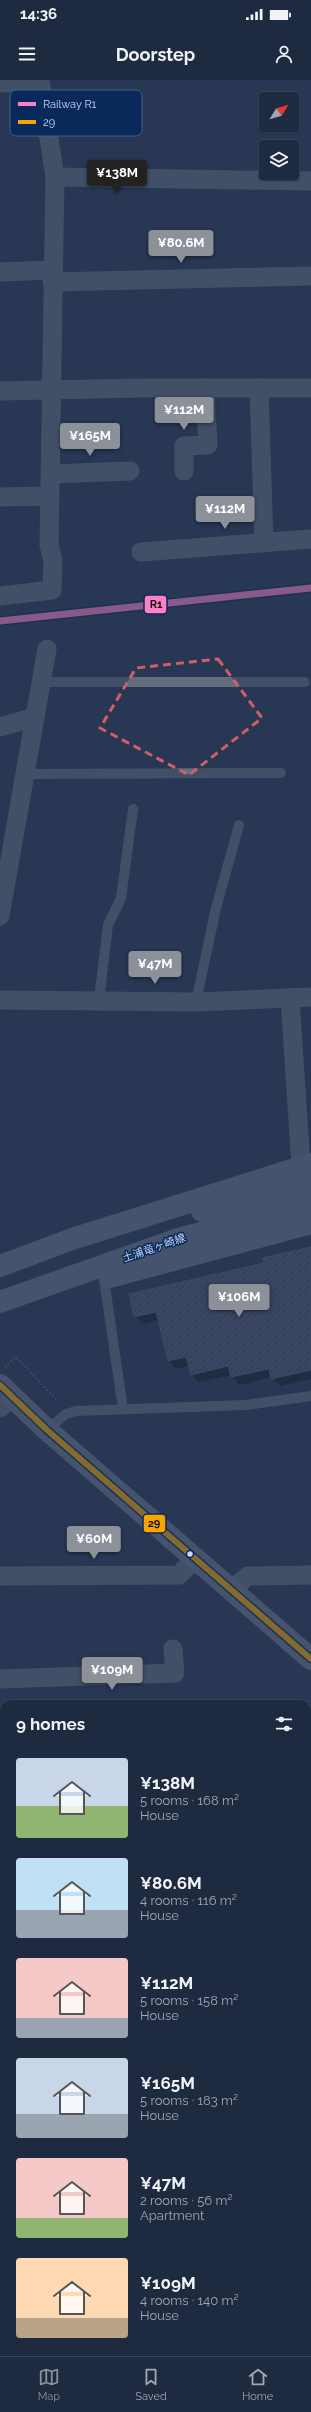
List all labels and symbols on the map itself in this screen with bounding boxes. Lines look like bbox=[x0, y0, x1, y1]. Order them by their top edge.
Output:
legend bbox=[10, 90, 142, 136]
north arrow bbox=[259, 92, 299, 132]
text: Railway R1 bbox=[43, 98, 97, 111]
text: 29 bbox=[43, 116, 55, 129]
pin: ¥138M bbox=[89, 160, 145, 194]
pin: ¥80.6M bbox=[148, 230, 214, 264]
pin: ¥112M bbox=[156, 397, 212, 431]
pin: ¥165M bbox=[62, 423, 118, 457]
pin: ¥112M bbox=[197, 496, 253, 530]
line badge: R1 bbox=[144, 595, 167, 614]
text: R1 bbox=[150, 598, 163, 611]
pin: ¥47M bbox=[131, 951, 179, 985]
street label: 土浦竜ヶ崎線 bbox=[121, 1231, 187, 1265]
pin: ¥106M bbox=[211, 1284, 267, 1318]
line badge: 29 bbox=[143, 1514, 166, 1533]
text: 29 bbox=[148, 1517, 161, 1530]
pin: ¥60M bbox=[70, 1526, 118, 1560]
unlabelled marker bbox=[185, 1549, 195, 1559]
pin: ¥109M bbox=[84, 1657, 140, 1691]

